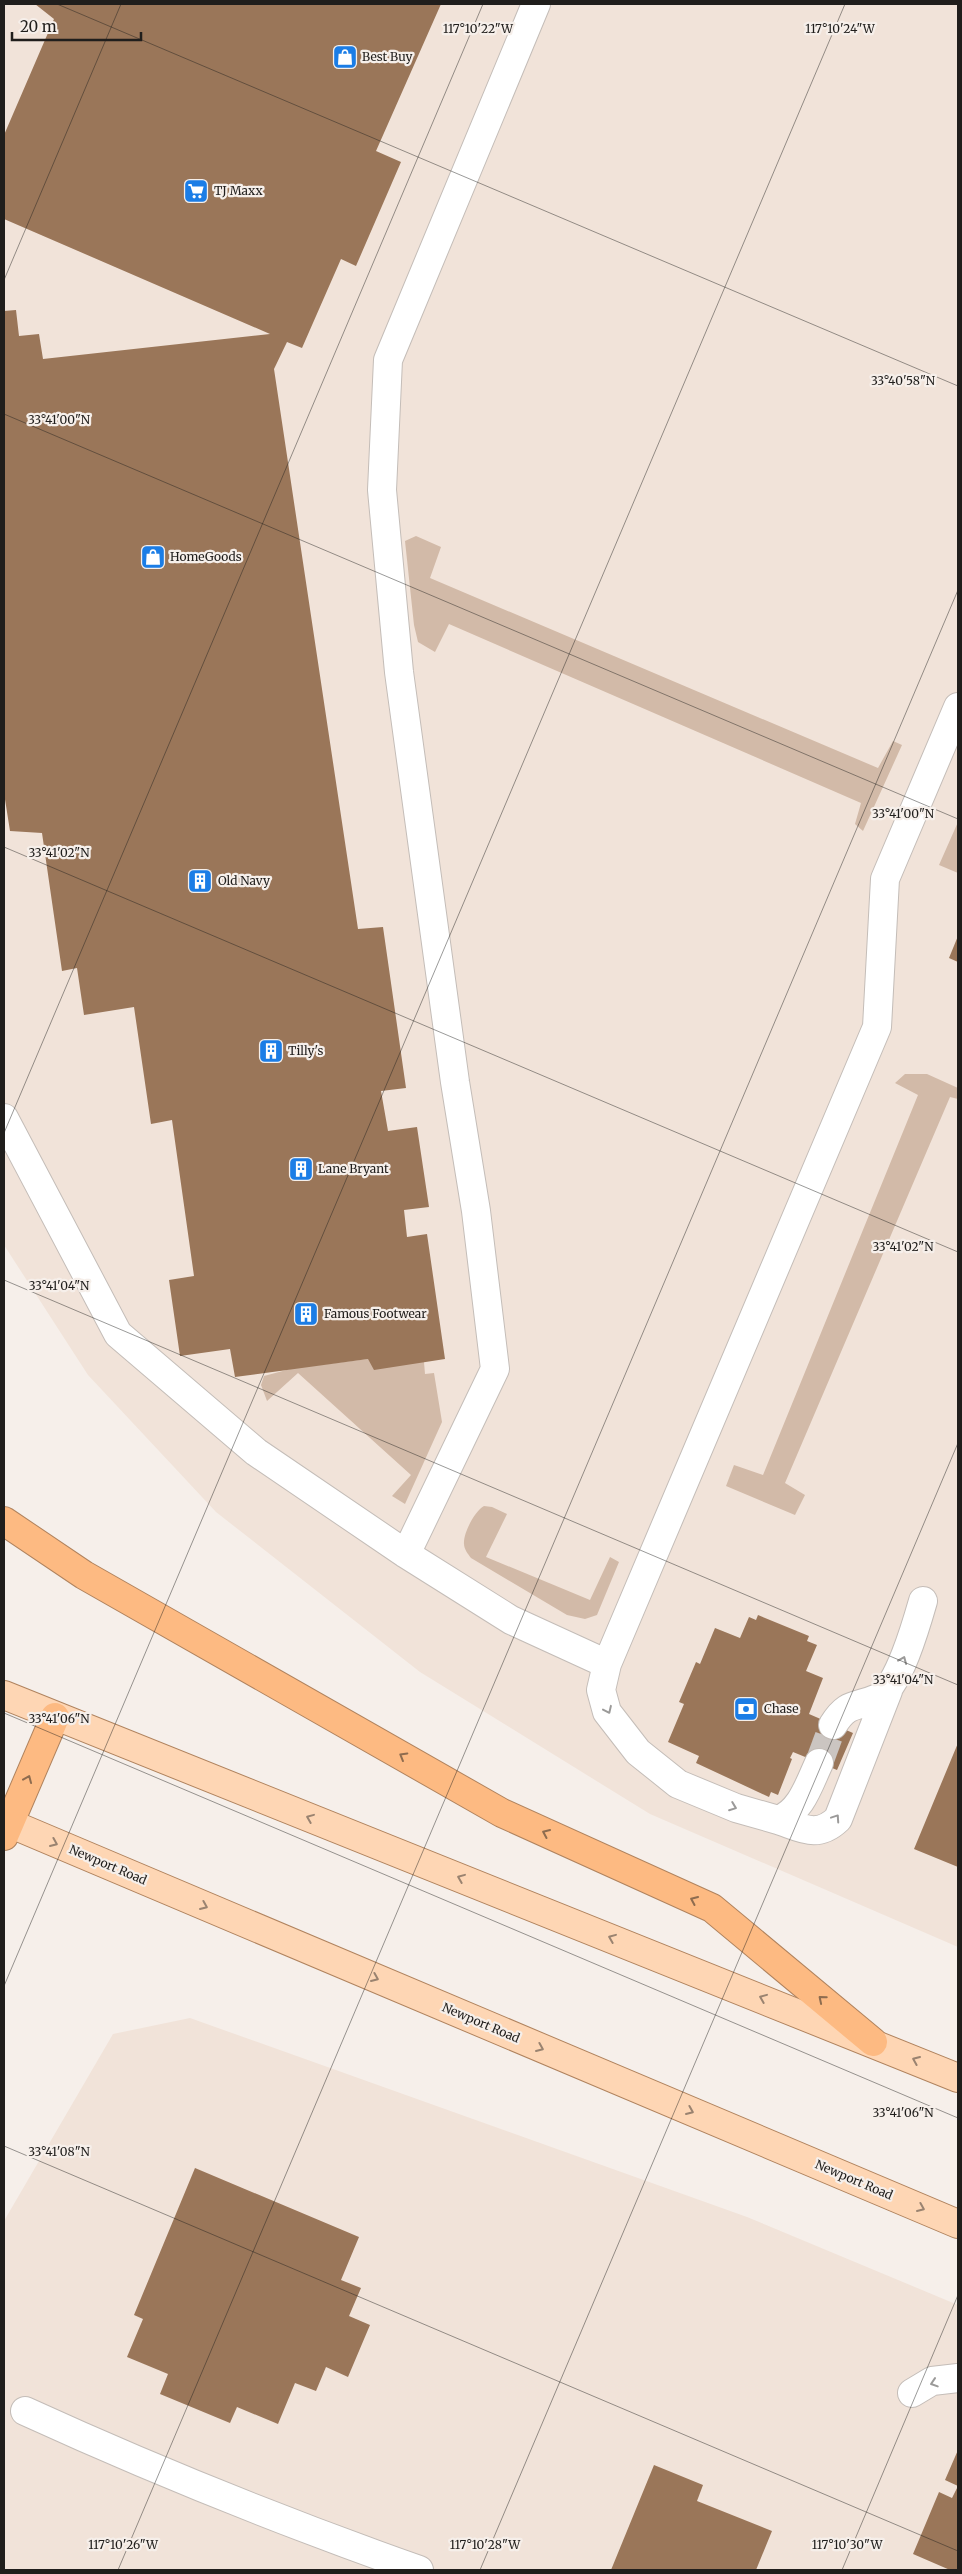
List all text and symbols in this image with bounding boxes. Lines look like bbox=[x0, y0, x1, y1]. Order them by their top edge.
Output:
scale bar bbox=[12, 10, 141, 42]
text: 20 m bbox=[20, 17, 57, 36]
text: 117°10'22"W bbox=[443, 21, 514, 36]
text: 117°10'24"W bbox=[805, 21, 876, 36]
shop icon: Best Buy bbox=[332, 44, 358, 70]
place label: Best Buy bbox=[362, 49, 412, 64]
supermarket icon: TJ Maxx bbox=[183, 178, 209, 204]
place label: TJ Maxx bbox=[214, 183, 264, 198]
text: 33°40'58"N bbox=[871, 373, 936, 388]
text: 33°41'00"N bbox=[28, 412, 91, 427]
shop icon: HomeGoods bbox=[140, 544, 166, 570]
place label: HomeGoods bbox=[170, 549, 242, 564]
text: 33°41'00"N bbox=[872, 806, 935, 821]
text: 33°41'02"N bbox=[29, 845, 90, 860]
building icon: Old Navy bbox=[187, 868, 213, 894]
place label: Old Navy bbox=[218, 873, 270, 888]
building icon: Tilly's bbox=[258, 1038, 284, 1064]
place label: Tilly's bbox=[288, 1043, 323, 1058]
building icon: Lane Bryant bbox=[288, 1156, 314, 1182]
place label: Lane Bryant bbox=[318, 1161, 389, 1176]
text: 33°41'02"N bbox=[873, 1239, 934, 1254]
text: 33°41'04"N bbox=[29, 1278, 90, 1293]
building icon: Famous Footwear bbox=[293, 1301, 319, 1327]
place label: Famous Footwear bbox=[324, 1306, 427, 1321]
one-way arrow bbox=[896, 1656, 907, 1665]
text: 33°41'04"N bbox=[873, 1672, 934, 1687]
bank icon: Chase bbox=[733, 1696, 759, 1722]
place label: Chase bbox=[764, 1701, 798, 1716]
one-way arrow bbox=[602, 1705, 612, 1714]
text: 33°41'06"N bbox=[29, 1711, 90, 1726]
one-way arrow bbox=[400, 1752, 409, 1762]
one-way arrow bbox=[22, 1775, 33, 1784]
one-way arrow bbox=[728, 1800, 737, 1811]
one-way arrow bbox=[306, 1814, 314, 1824]
one-way arrow bbox=[830, 1814, 839, 1824]
one-way arrow bbox=[542, 1829, 551, 1839]
one-way arrow bbox=[49, 1836, 58, 1847]
street label: Newport Road bbox=[67, 1841, 149, 1888]
one-way arrow bbox=[457, 1874, 465, 1884]
one-way arrow bbox=[690, 1895, 699, 1906]
one-way arrow bbox=[199, 1899, 208, 1910]
one-way arrow bbox=[608, 1934, 617, 1944]
one-way arrow bbox=[370, 1972, 378, 1982]
one-way arrow bbox=[759, 1994, 768, 2004]
one-way arrow bbox=[819, 1997, 828, 2005]
street label: Newport Road bbox=[440, 1999, 522, 2046]
one-way arrow bbox=[536, 2042, 544, 2052]
one-way arrow bbox=[912, 2055, 921, 2066]
one-way arrow bbox=[685, 2104, 694, 2115]
text: 33°41'06"N bbox=[873, 2105, 934, 2120]
text: 33°41'08"N bbox=[28, 2144, 90, 2159]
street label: Newport Road bbox=[813, 2156, 895, 2203]
one-way arrow bbox=[916, 2201, 925, 2212]
one-way arrow bbox=[930, 2377, 939, 2387]
text: 117°10'26"W bbox=[88, 2537, 159, 2552]
text: 117°10'28"W bbox=[450, 2537, 521, 2552]
text: 117°10'30"W bbox=[812, 2537, 883, 2552]

